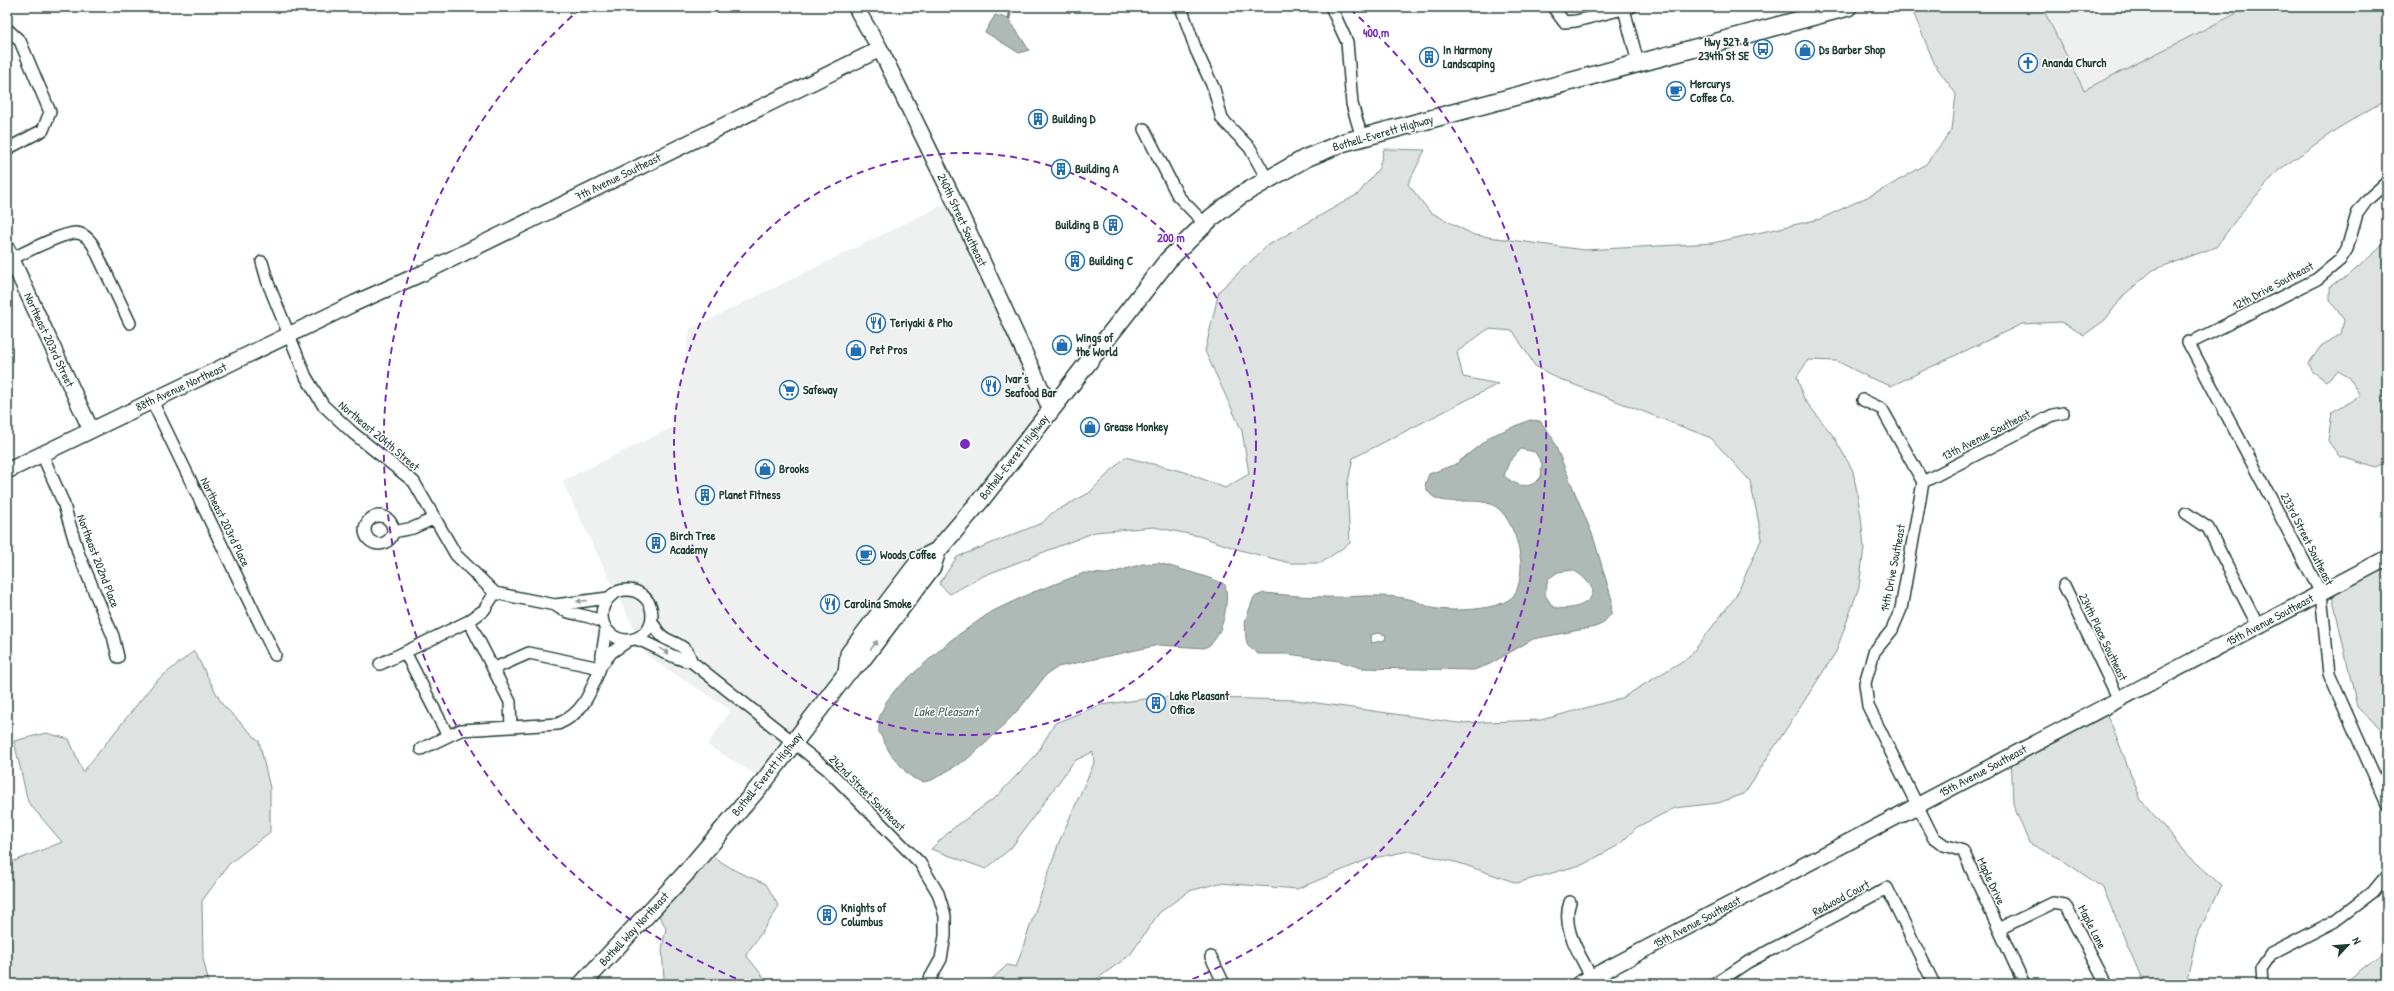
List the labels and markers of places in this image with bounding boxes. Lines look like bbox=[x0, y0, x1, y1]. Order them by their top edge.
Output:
place label: Hwy 527 & 234th St SE bbox=[1698, 33, 1750, 64]
bus stop icon: Hwy 527 & 234th St SE bbox=[1752, 38, 1774, 60]
shop icon: Ds Barber Shop bbox=[1794, 39, 1816, 61]
place label: In Harmony Landscaping bbox=[1443, 41, 1496, 73]
place label: Ds Barber Shop bbox=[1819, 41, 1886, 59]
building icon: In Harmony Landscaping bbox=[1418, 46, 1440, 68]
church icon: Ananda Church bbox=[2017, 52, 2039, 74]
place label: Ananda Church bbox=[2042, 54, 2107, 71]
place label: Mercurys Coffee Co. bbox=[1690, 75, 1734, 106]
cafe icon: Mercurys Coffee Co. bbox=[1665, 80, 1687, 102]
building icon: Building D bbox=[1027, 108, 1049, 130]
place label: Building D bbox=[1052, 110, 1096, 128]
building icon: Building A bbox=[1050, 158, 1072, 180]
place label: Building A bbox=[1075, 160, 1119, 178]
building icon: Building B bbox=[1102, 214, 1124, 236]
place label: Building B bbox=[1055, 216, 1099, 234]
building icon: Building C bbox=[1064, 250, 1086, 272]
place label: Building C bbox=[1089, 252, 1134, 270]
restaurant icon: Teriyaki & Pho bbox=[865, 312, 887, 334]
place label: Teriyaki & Pho bbox=[889, 314, 953, 332]
place label: Wings of the World bbox=[1075, 329, 1118, 360]
shop icon: Wings of the World bbox=[1051, 334, 1073, 356]
shop icon: Pet Pros bbox=[845, 339, 867, 361]
place label: Pet Pros bbox=[870, 341, 908, 358]
place label: Ivar's Seafood Bar bbox=[1005, 370, 1057, 401]
restaurant icon: Ivar's Seafood Bar bbox=[980, 375, 1002, 397]
supermarket icon: Safeway bbox=[778, 379, 800, 401]
place label: Safeway bbox=[803, 381, 838, 399]
shop icon: Grease Monkey bbox=[1079, 416, 1101, 438]
place label: Grease Monkey bbox=[1104, 418, 1168, 436]
centre of rings bbox=[958, 437, 972, 451]
shop icon: Brooks bbox=[754, 458, 776, 480]
place label: Brooks bbox=[779, 460, 809, 477]
building icon: Planet FItness bbox=[694, 484, 716, 506]
place label: Planet FItness bbox=[719, 486, 781, 503]
place label: Birch Tree Academy bbox=[670, 527, 716, 559]
building icon: Birch Tree Academy bbox=[645, 532, 667, 554]
cafe icon: Woods Coffee bbox=[855, 544, 877, 566]
place label: Woods Coffee bbox=[880, 546, 937, 563]
restaurant icon: Carolina Smoke bbox=[819, 593, 841, 615]
place label: Carolina Smoke bbox=[844, 595, 912, 612]
place label: Lake Pleasant Office bbox=[1170, 687, 1230, 718]
building icon: Lake Pleasant Office bbox=[1145, 692, 1167, 714]
place label: Knights of Columbus bbox=[841, 899, 887, 930]
building icon: Knights of Columbus bbox=[816, 904, 838, 926]

